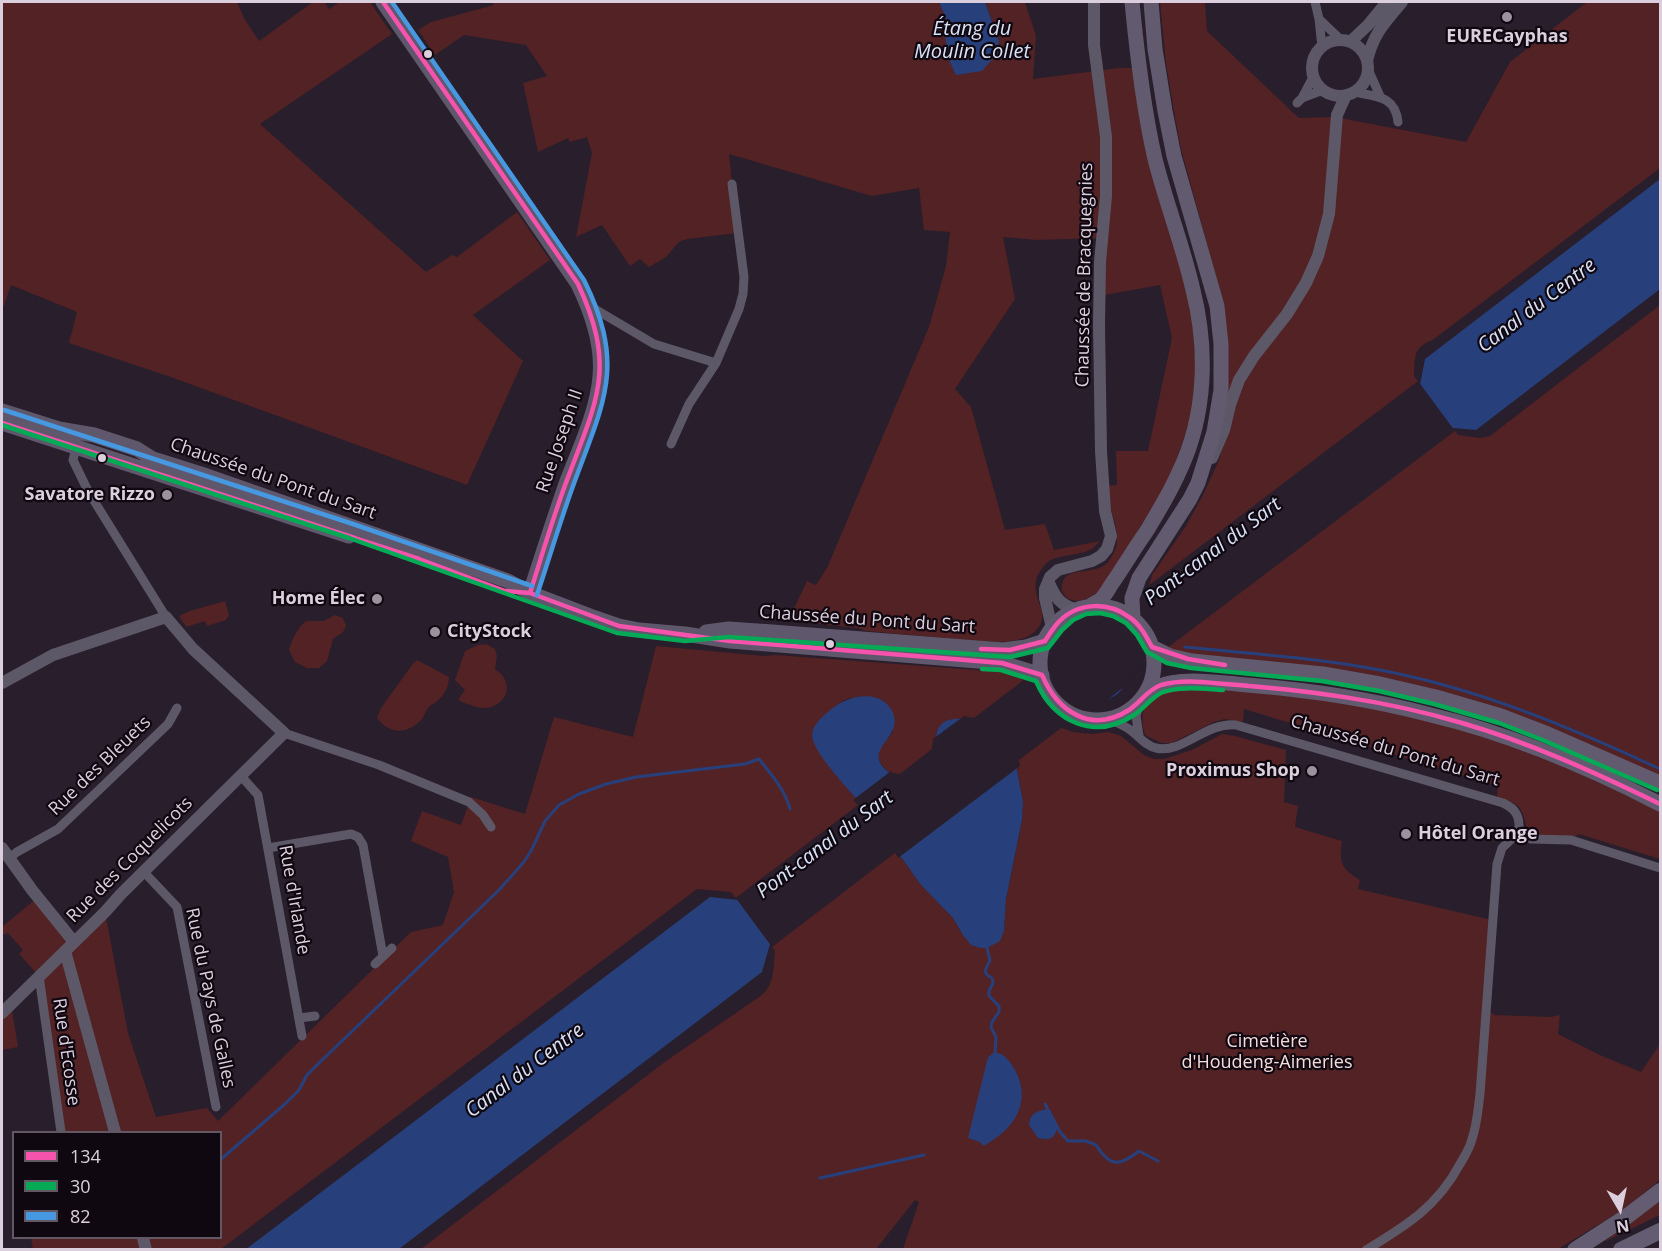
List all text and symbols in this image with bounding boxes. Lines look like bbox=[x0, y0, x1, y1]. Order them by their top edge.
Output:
marker: EURECayphas bbox=[1500, 10, 1514, 24]
water label: Étang du Moulin Collet bbox=[914, 17, 1030, 64]
place label: EURECayphas bbox=[1446, 26, 1568, 48]
unlabelled marker bbox=[422, 48, 434, 60]
street label: Chaussée de Bracquegnies bbox=[1072, 162, 1098, 388]
water label: Canal du Centre bbox=[1473, 254, 1601, 358]
street label: Rue Joseph II bbox=[532, 386, 588, 496]
street label: Chaussée du Pont du Sart bbox=[167, 434, 379, 524]
unlabelled marker bbox=[96, 452, 108, 464]
place label: Savatore Rizzo bbox=[25, 484, 155, 506]
marker: Savatore Rizzo bbox=[160, 488, 174, 502]
water label: Pont-canal du Sart bbox=[1140, 493, 1286, 611]
place label: Home Élec bbox=[272, 588, 365, 610]
marker: Home Élec bbox=[370, 592, 384, 606]
street label: Chaussée du Pont du Sart bbox=[758, 602, 976, 638]
place label: CityStock bbox=[447, 621, 531, 643]
marker: CityStock bbox=[428, 625, 442, 639]
unlabelled marker bbox=[824, 638, 836, 650]
street label: Chaussée du Pont du Sart bbox=[1288, 711, 1502, 791]
street label: Rue des Bleuets bbox=[44, 712, 156, 820]
place label: Proximus Shop bbox=[1166, 760, 1300, 782]
marker: Proximus Shop bbox=[1305, 764, 1319, 778]
water label: Pont-canal du Sart bbox=[752, 786, 898, 904]
street label: Rue des Coquelicots bbox=[63, 793, 197, 927]
place label: Hôtel Orange bbox=[1418, 823, 1538, 845]
marker: Hôtel Orange bbox=[1399, 827, 1413, 841]
street label: Rue d'Irlande bbox=[274, 843, 314, 957]
street label: Rue du Pays de Galles bbox=[180, 906, 240, 1090]
street label: Rue d'Ecosse bbox=[48, 997, 84, 1107]
water label: Canal du Centre bbox=[461, 1019, 589, 1123]
park label: Cimetière d'Houdeng-Aimeries bbox=[1181, 1031, 1353, 1074]
legend bbox=[12, 1131, 222, 1239]
text: 134 bbox=[70, 1144, 101, 1168]
text: 30 bbox=[70, 1174, 91, 1198]
north arrow bbox=[1590, 1179, 1650, 1239]
text: 82 bbox=[70, 1204, 91, 1228]
text: N bbox=[1615, 1215, 1631, 1239]

